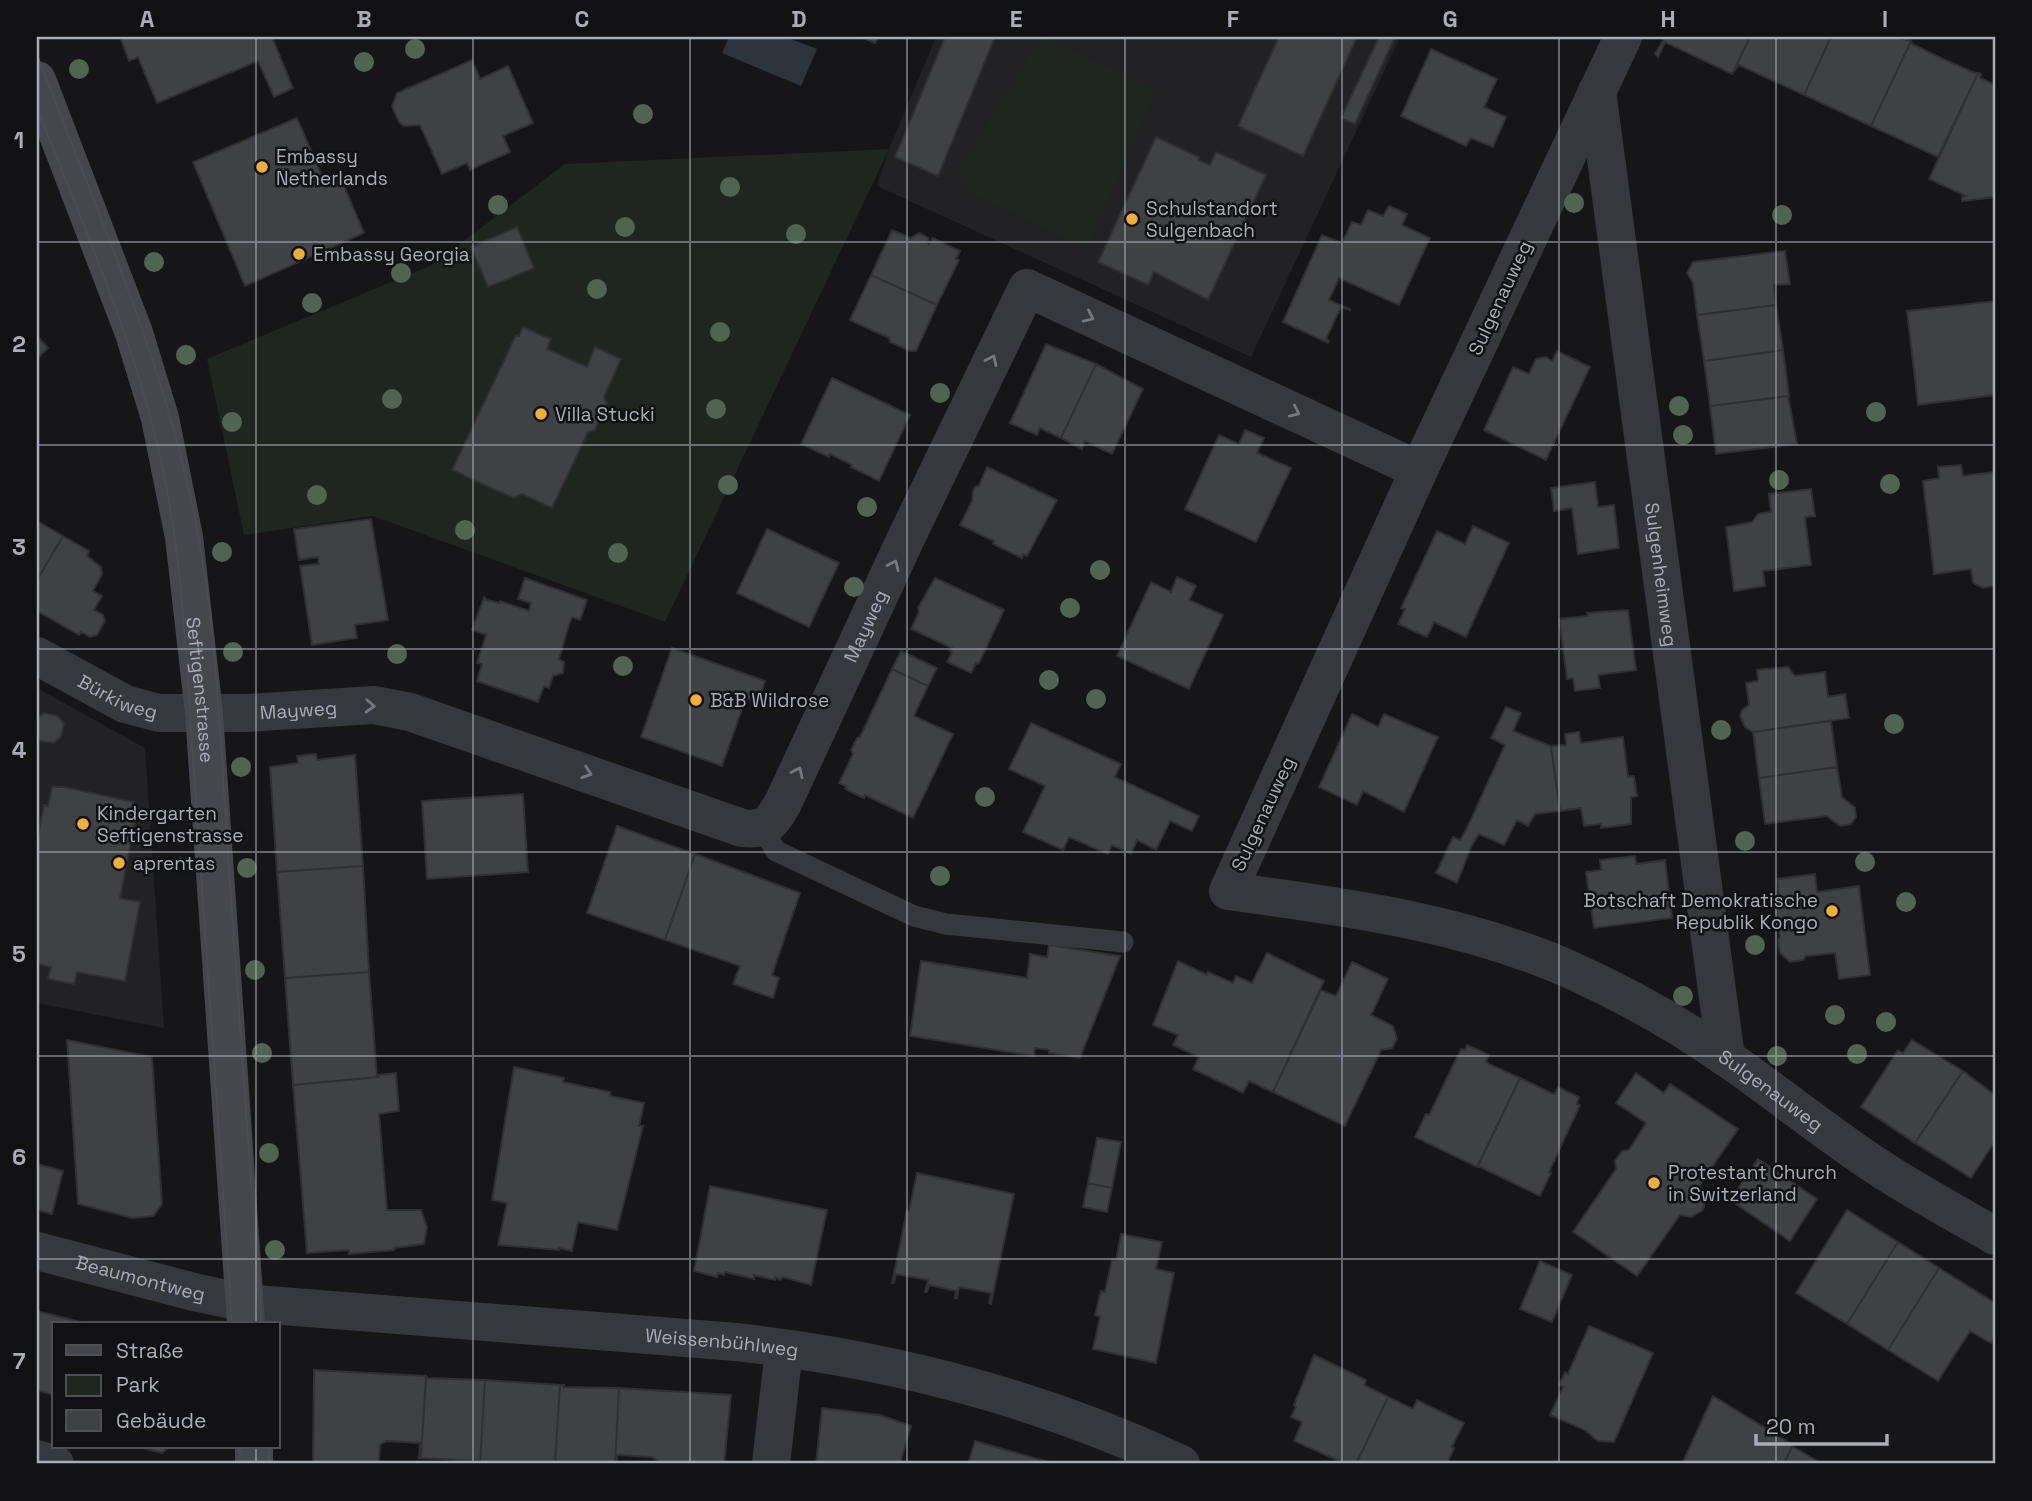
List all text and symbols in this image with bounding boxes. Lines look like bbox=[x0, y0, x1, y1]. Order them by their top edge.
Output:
text: A bbox=[140, 4, 155, 34]
text: B bbox=[356, 4, 372, 34]
text: C bbox=[575, 4, 589, 34]
text: D bbox=[791, 4, 807, 34]
text: E bbox=[1010, 4, 1022, 34]
text: F bbox=[1227, 4, 1239, 34]
text: G bbox=[1442, 4, 1458, 34]
text: H bbox=[1660, 4, 1676, 34]
text: I bbox=[1882, 4, 1888, 34]
text: 1 bbox=[14, 125, 24, 155]
place label: Embassy Netherlands bbox=[276, 144, 388, 191]
marker: Embassy Netherlands bbox=[254, 159, 270, 175]
place label: Schulstandort Sulgenbach bbox=[1146, 196, 1278, 243]
marker: Schulstandort Sulgenbach bbox=[1124, 211, 1140, 227]
street label: Sulgenauweg bbox=[1463, 237, 1537, 359]
place label: Embassy Georgia bbox=[313, 242, 470, 267]
marker: Embassy Georgia bbox=[291, 246, 307, 262]
one-way arrow bbox=[1081, 309, 1094, 323]
text: 2 bbox=[12, 329, 26, 359]
one-way arrow bbox=[983, 355, 997, 367]
place label: Villa Stucki bbox=[555, 402, 655, 427]
one-way arrow bbox=[1288, 404, 1300, 418]
marker: Villa Stucki bbox=[533, 406, 549, 422]
street label: Sulgenheimweg bbox=[1640, 501, 1684, 648]
text: 3 bbox=[12, 532, 26, 562]
one-way arrow bbox=[885, 560, 899, 573]
street label: Mayweg bbox=[838, 586, 893, 666]
street label: Seftigenstrasse bbox=[181, 615, 220, 764]
street label: Bürkiweg bbox=[74, 668, 160, 725]
place label: B&B Wildrose bbox=[710, 688, 829, 713]
marker: B&B Wildrose bbox=[688, 692, 704, 708]
street label: Mayweg bbox=[259, 695, 338, 725]
one-way arrow bbox=[365, 698, 376, 713]
text: 4 bbox=[12, 735, 27, 765]
street label: Sulgenauweg bbox=[1226, 753, 1300, 875]
one-way arrow bbox=[580, 765, 592, 779]
one-way arrow bbox=[790, 767, 804, 779]
place label: Kindergarten Seftigenstrasse bbox=[97, 801, 244, 848]
marker: Kindergarten Seftigenstrasse bbox=[75, 816, 91, 832]
place label: aprentas bbox=[133, 851, 215, 876]
marker: aprentas bbox=[111, 855, 127, 871]
place label: Botschaft Demokratische Republik Kongo bbox=[1583, 888, 1818, 935]
marker: Botschaft Demokratische Republik Kongo bbox=[1824, 903, 1840, 919]
text: 5 bbox=[12, 939, 26, 969]
street label: Sulgenauweg bbox=[1714, 1044, 1828, 1137]
text: 6 bbox=[12, 1142, 26, 1172]
place label: Protestant Church in Switzerland bbox=[1668, 1160, 1837, 1207]
marker: Protestant Church in Switzerland bbox=[1646, 1175, 1662, 1191]
street label: Beaumontweg bbox=[73, 1249, 208, 1307]
legend bbox=[52, 1322, 280, 1448]
street label: Weissenbühlweg bbox=[644, 1322, 800, 1363]
text: Straße bbox=[116, 1337, 184, 1364]
text: 7 bbox=[13, 1346, 26, 1376]
text: Park bbox=[116, 1371, 160, 1398]
scale bar bbox=[1756, 1403, 1887, 1447]
text: Gebäude bbox=[116, 1407, 206, 1434]
text: 20 m bbox=[1766, 1413, 1816, 1440]

